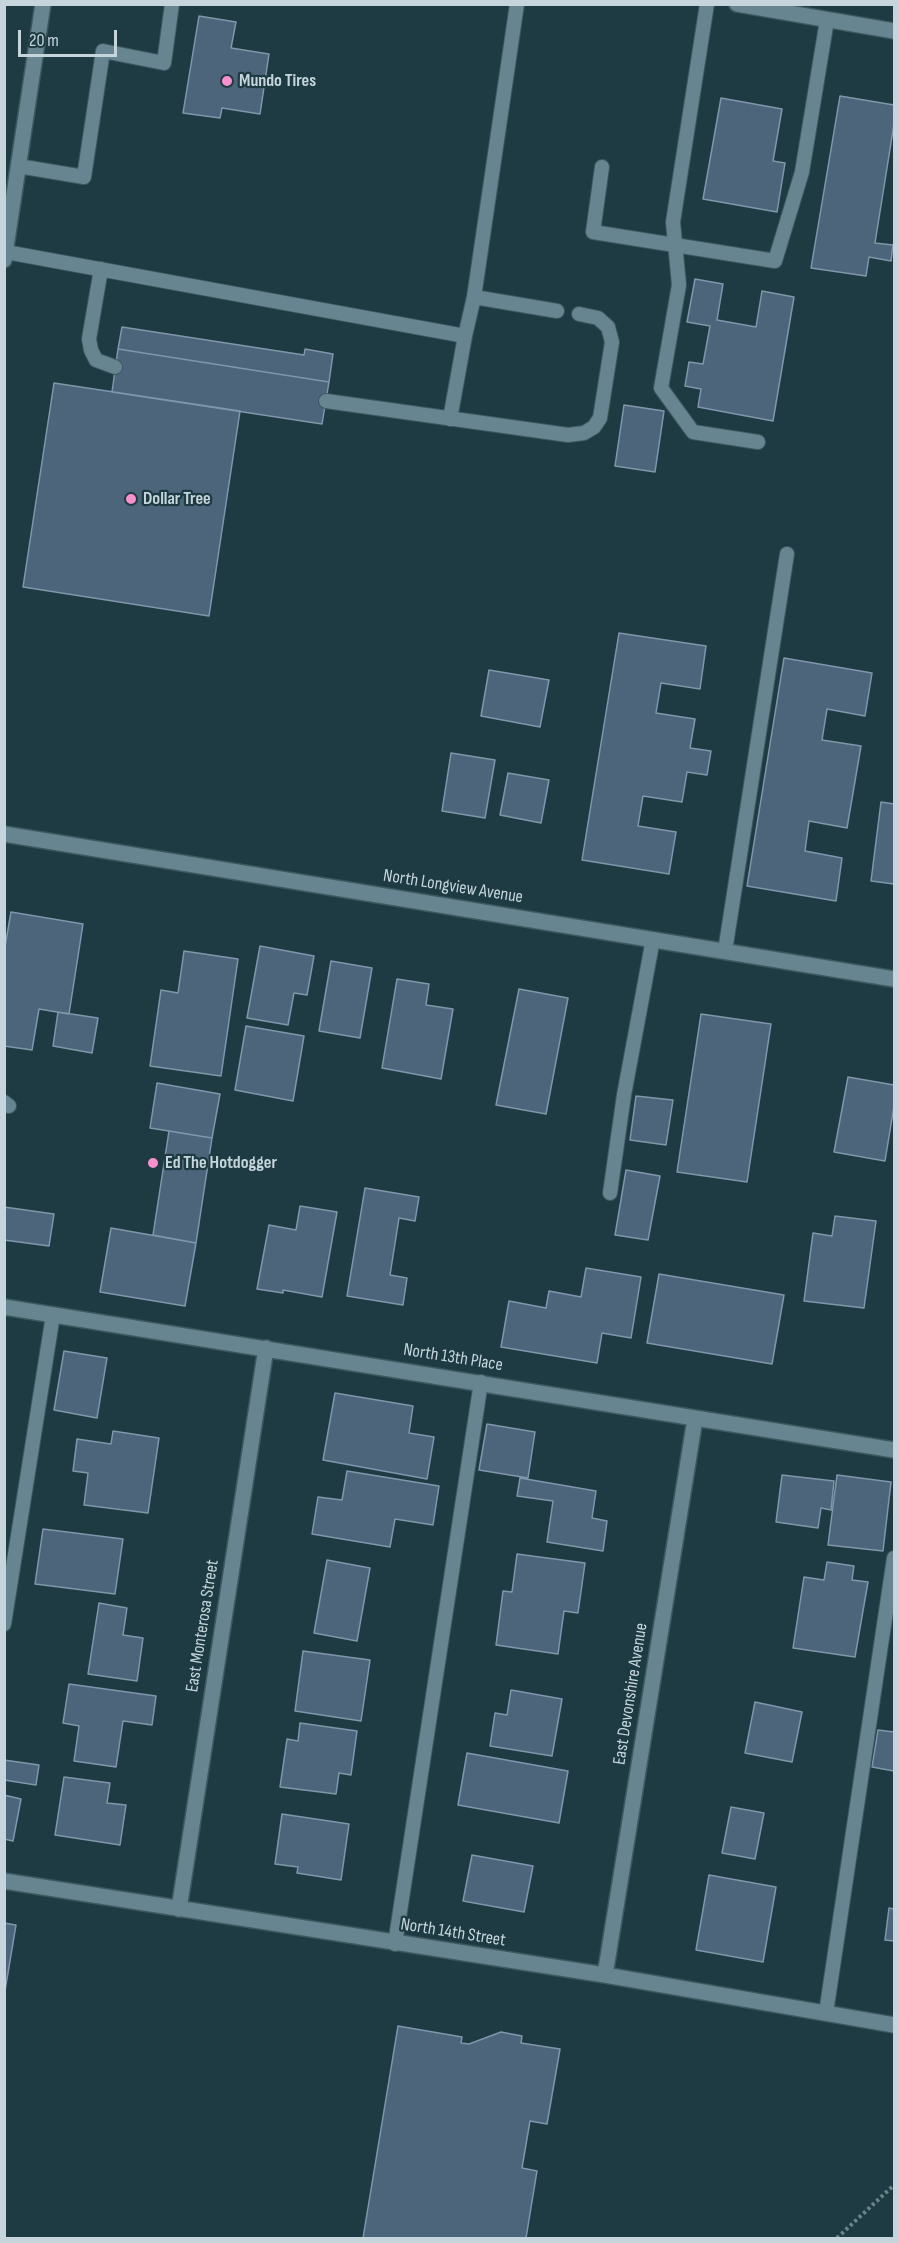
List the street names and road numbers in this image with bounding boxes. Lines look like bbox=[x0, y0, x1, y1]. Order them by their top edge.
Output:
street label: North Longview Avenue bbox=[382, 865, 524, 909]
street label: North 13th Place bbox=[402, 1339, 504, 1377]
street label: East Monterosa Street bbox=[182, 1558, 224, 1694]
street label: East Devonshire Avenue bbox=[609, 1622, 653, 1766]
street label: North 14th Street bbox=[399, 1914, 507, 1952]

